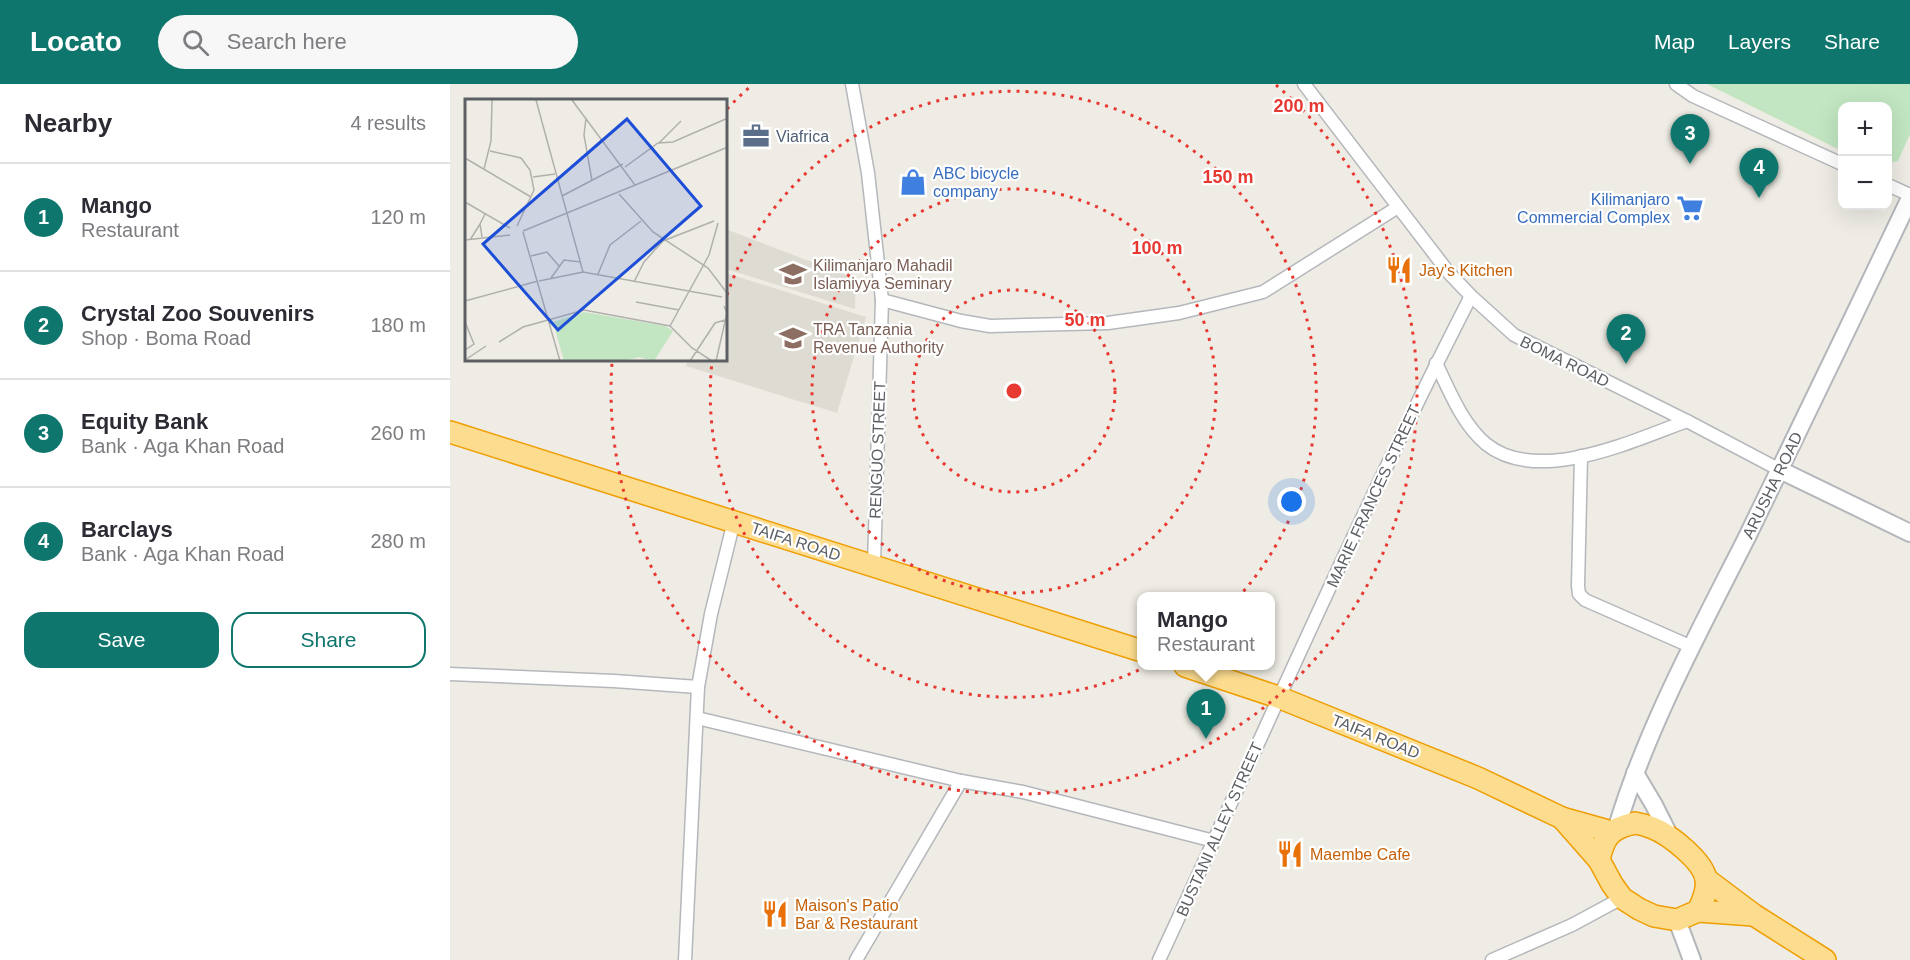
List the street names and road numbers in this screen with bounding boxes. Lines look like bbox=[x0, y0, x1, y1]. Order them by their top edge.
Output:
street label: BOMA ROAD bbox=[1518, 333, 1612, 390]
street label: RENGUO STREET bbox=[867, 381, 888, 519]
street label: MARIE FRANCES STREET bbox=[1324, 402, 1423, 590]
street label: ARUSHA ROAD bbox=[1739, 429, 1806, 541]
street label: TAIFA ROAD bbox=[749, 519, 843, 564]
street label: TAIFA ROAD bbox=[1329, 711, 1422, 762]
street label: BUSTANI ALLEY STREET bbox=[1173, 739, 1266, 919]

